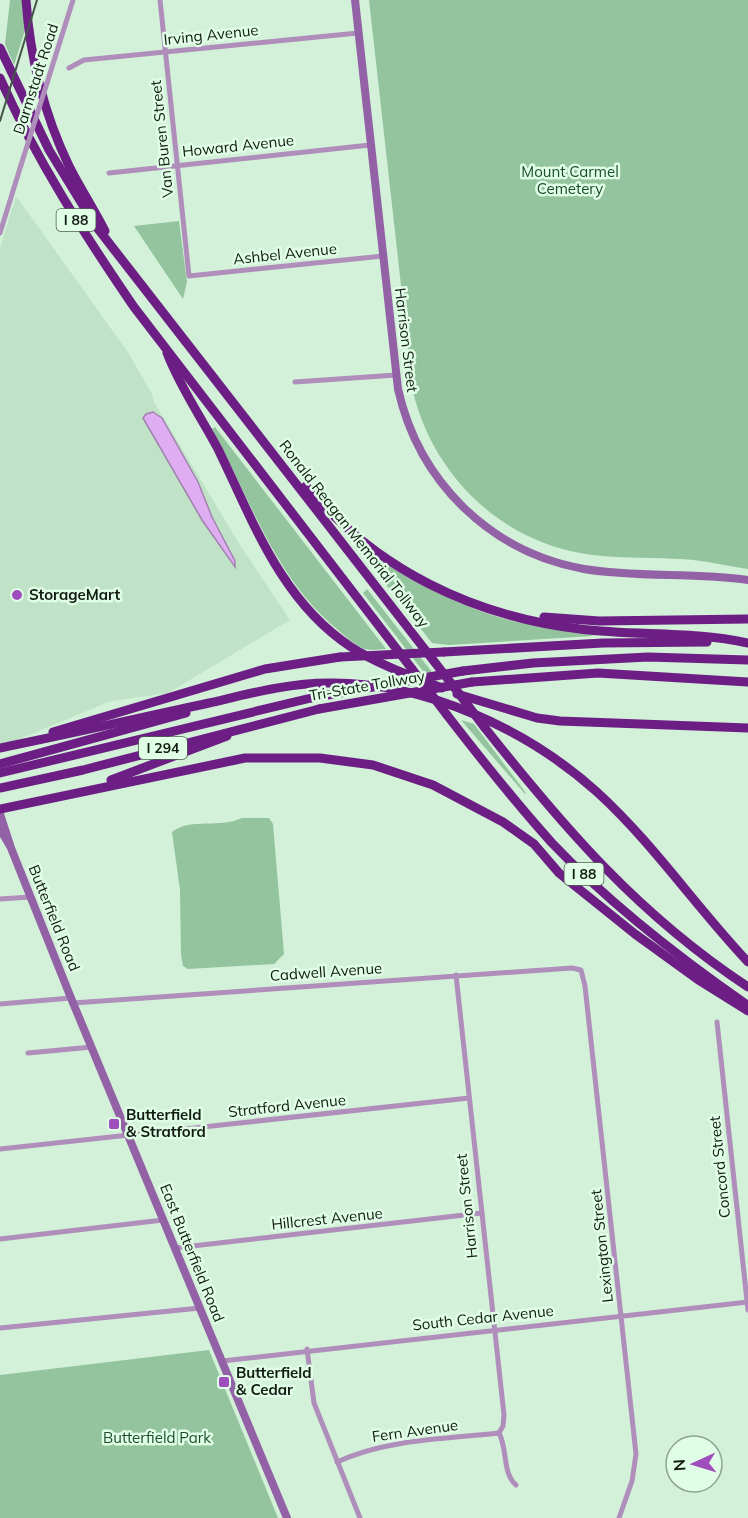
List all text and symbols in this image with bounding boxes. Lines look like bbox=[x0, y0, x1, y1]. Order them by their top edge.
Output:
street label: Irving Avenue bbox=[163, 20, 259, 49]
street label: Darmstadt Road bbox=[9, 21, 62, 137]
street label: Van Buren Street bbox=[146, 79, 177, 199]
street label: Howard Avenue bbox=[181, 130, 295, 161]
park label: Mount Carmel Cemetery bbox=[521, 162, 619, 198]
road number: I 88 bbox=[56, 209, 96, 231]
street label: Ashbel Avenue bbox=[232, 239, 338, 268]
street label: Harrison Street bbox=[391, 287, 422, 393]
street label: Ronald Reagan Memorial Tollway bbox=[275, 436, 434, 631]
place label: StorageMart bbox=[29, 585, 120, 604]
marker: StorageMart bbox=[10, 588, 24, 602]
street label: Tri-State Tollway bbox=[308, 666, 426, 705]
road number: I 294 bbox=[139, 737, 187, 759]
street label: Butterfield Road bbox=[24, 862, 84, 974]
road number: I 88 bbox=[564, 863, 604, 885]
street label: Cadwell Avenue bbox=[269, 958, 383, 985]
street label: Stratford Avenue bbox=[227, 1090, 347, 1121]
place label: Butterfield & Stratford bbox=[126, 1105, 206, 1141]
street label: Concord Street bbox=[705, 1115, 734, 1219]
marker: Butterfield & Stratford bbox=[107, 1117, 121, 1131]
street label: Harrison Street bbox=[452, 1153, 481, 1259]
street label: East Butterfield Road bbox=[156, 1181, 229, 1325]
street label: Lexington Street bbox=[586, 1189, 617, 1304]
street label: Hillcrest Avenue bbox=[270, 1203, 384, 1234]
street label: South Cedar Avenue bbox=[411, 1301, 555, 1334]
place label: Butterfield & Cedar bbox=[236, 1363, 312, 1399]
marker: Butterfield & Cedar bbox=[217, 1375, 231, 1389]
street label: Fern Avenue bbox=[371, 1415, 459, 1446]
park label: Butterfield Park bbox=[103, 1428, 211, 1447]
north arrow bbox=[664, 1434, 724, 1494]
text: N bbox=[669, 1458, 689, 1472]

